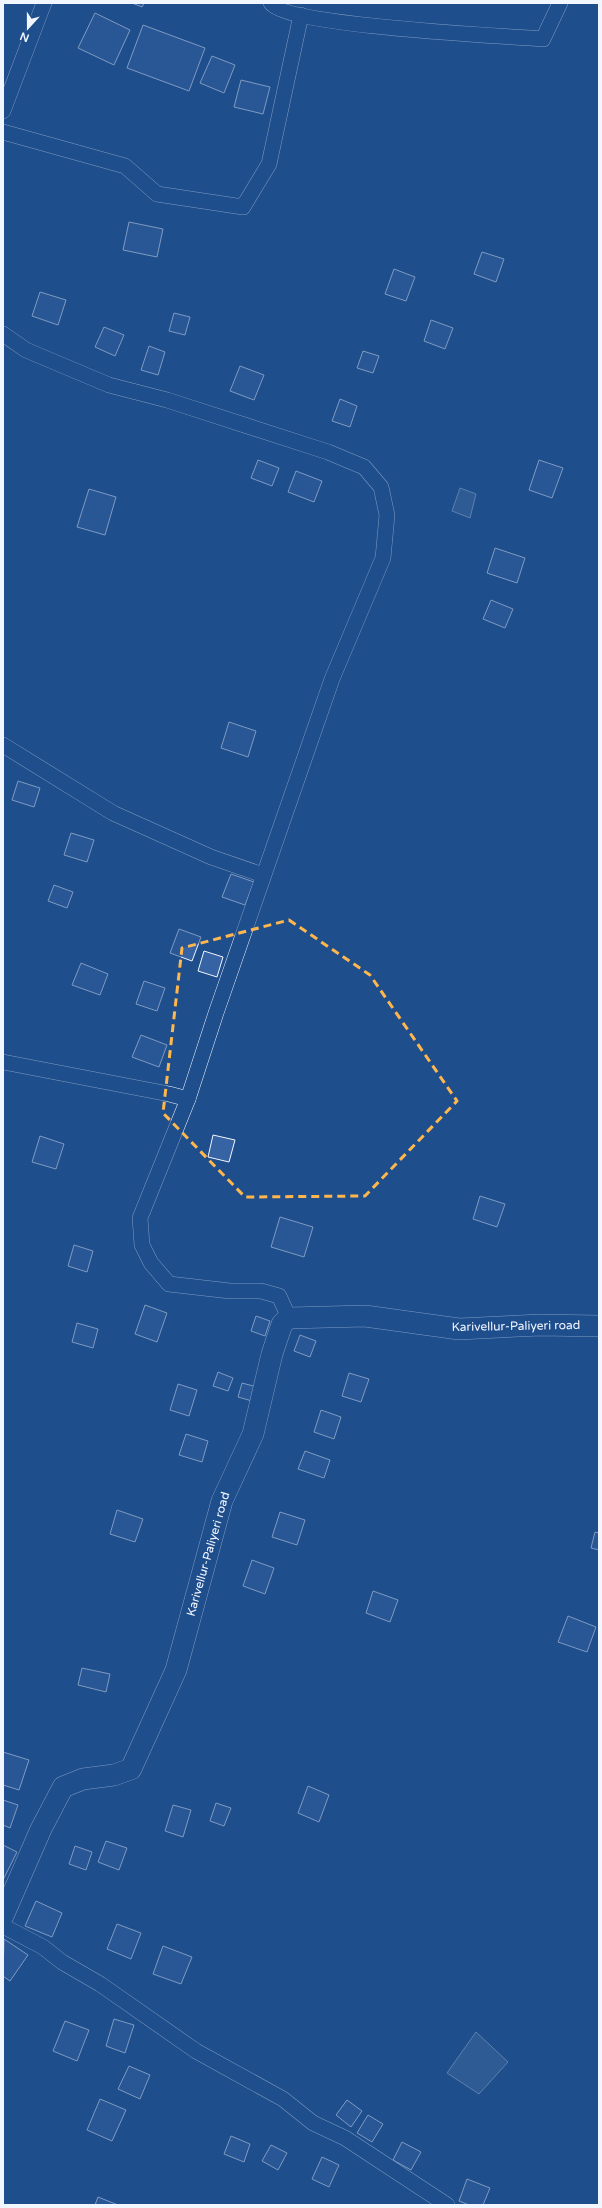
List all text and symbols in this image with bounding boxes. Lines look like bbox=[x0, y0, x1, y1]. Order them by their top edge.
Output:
north arrow bbox=[8, 8, 48, 48]
text: N bbox=[18, 29, 31, 45]
street label: Karivellur-Paliyeri road bbox=[452, 1318, 580, 1334]
street label: Karivellur-Paliyeri road bbox=[184, 1490, 232, 1618]

